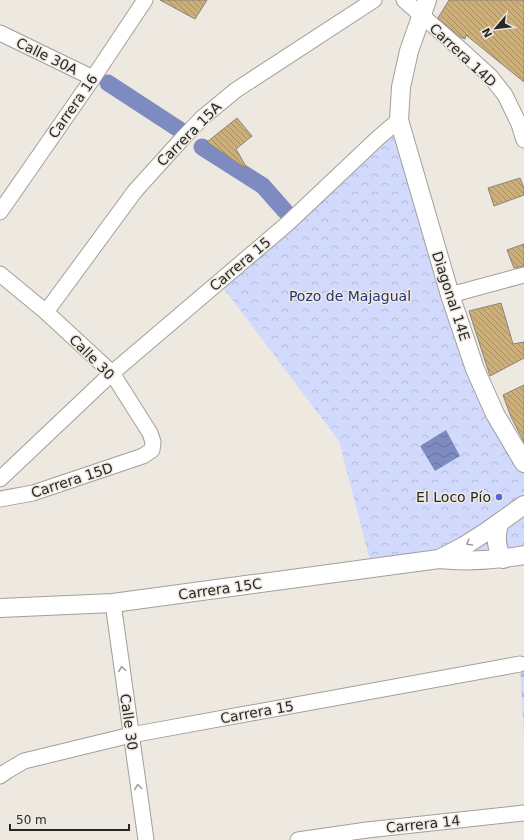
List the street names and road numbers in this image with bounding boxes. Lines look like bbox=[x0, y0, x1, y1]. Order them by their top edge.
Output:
street label: Carrera 14D bbox=[426, 20, 500, 90]
street label: Calle 30A bbox=[14, 34, 81, 78]
street label: Carrera 16 bbox=[45, 71, 101, 141]
street label: Carrera 15A bbox=[154, 98, 225, 169]
street label: Carrera 15 bbox=[206, 234, 274, 294]
street label: Diagonal 14E bbox=[429, 249, 473, 343]
street label: Calle 30 bbox=[66, 331, 118, 383]
street label: Carrera 15D bbox=[29, 459, 115, 501]
street label: Carrera 15C bbox=[177, 575, 263, 603]
street label: Calle 30 bbox=[117, 693, 141, 751]
street label: Carrera 15 bbox=[219, 698, 295, 726]
street label: Carrera 14 bbox=[385, 812, 461, 836]

